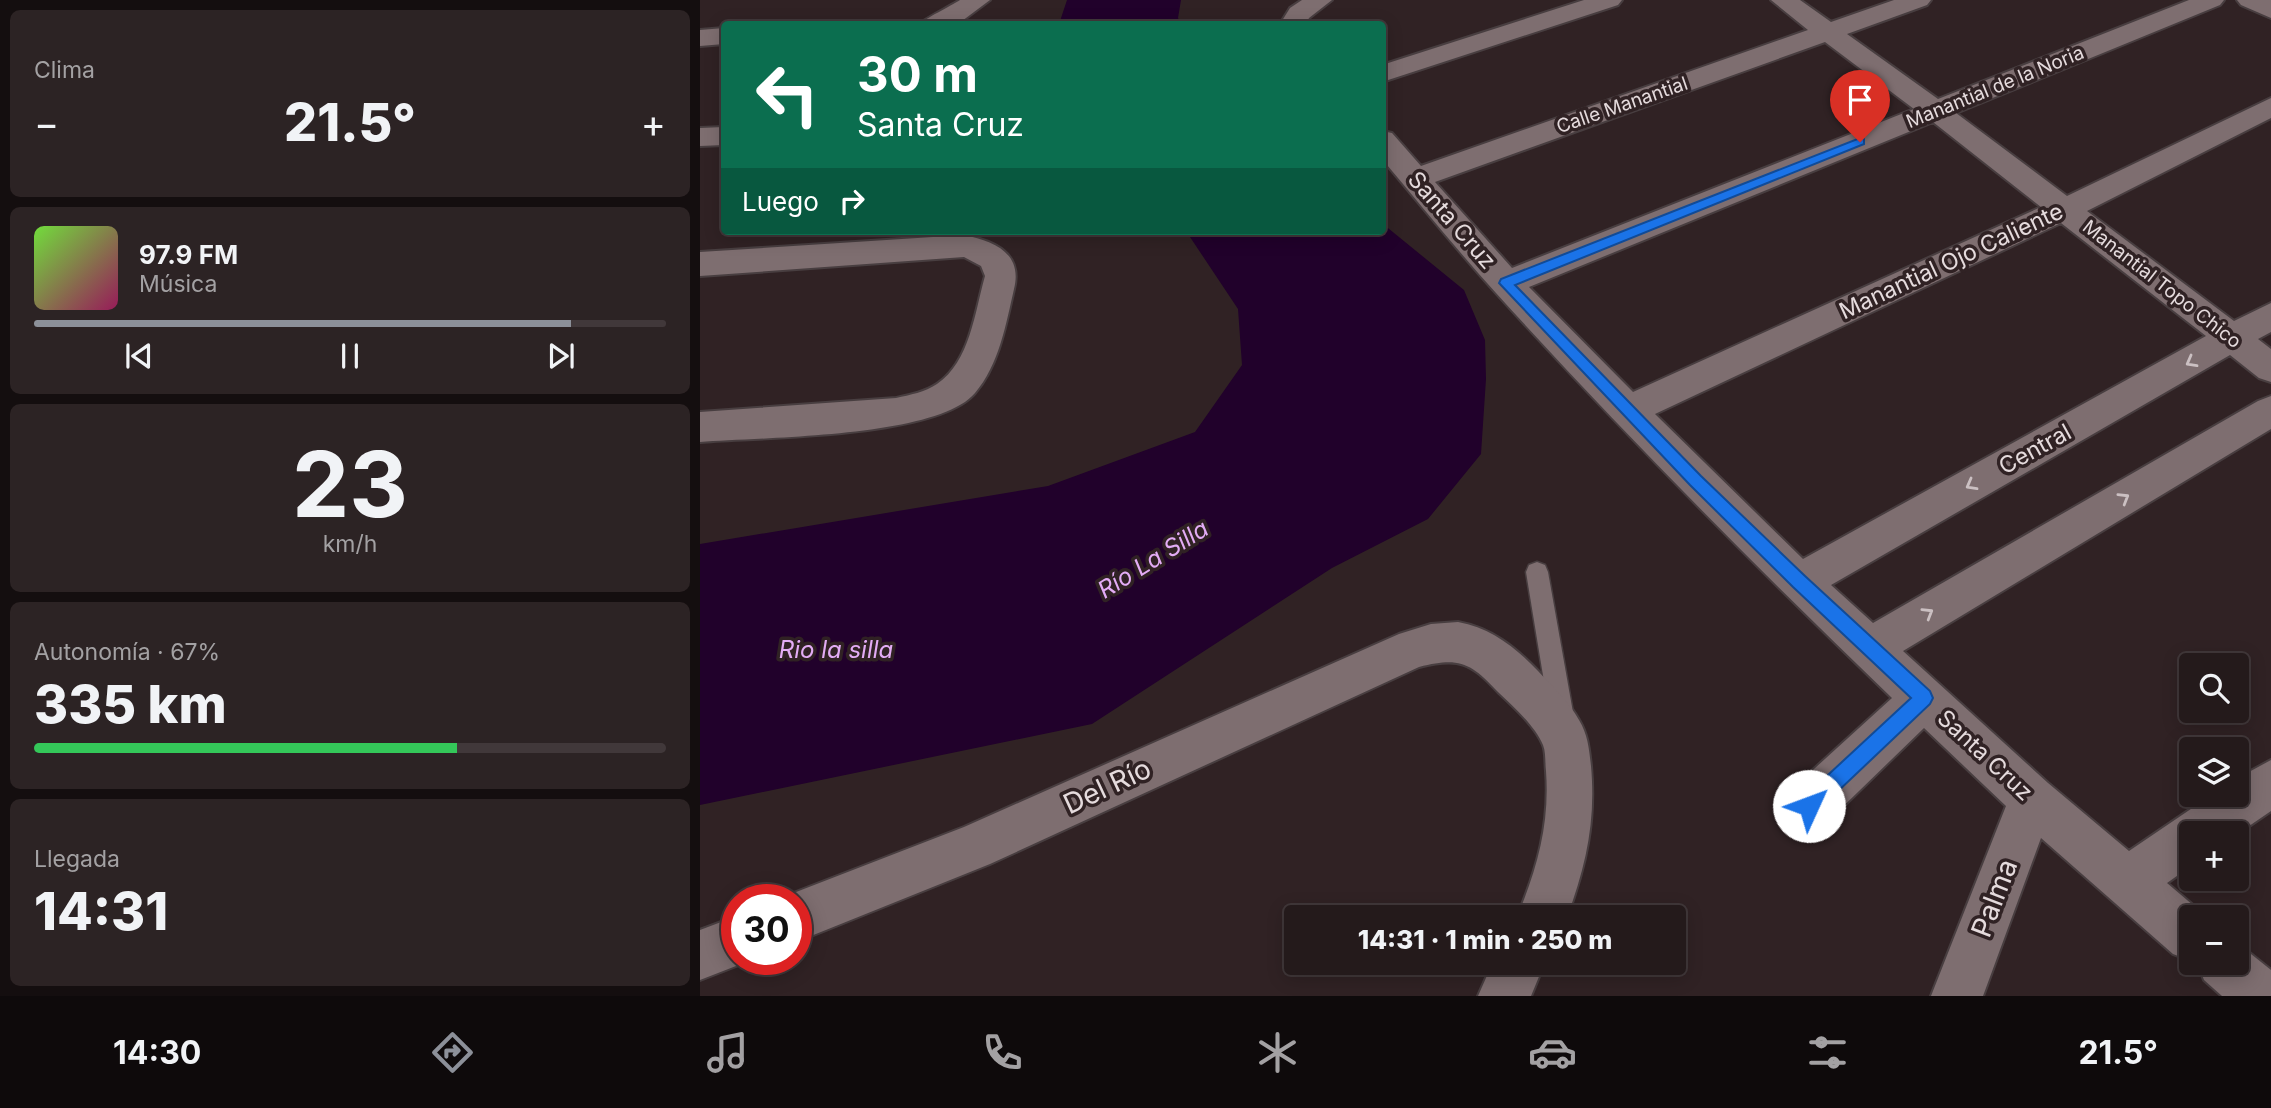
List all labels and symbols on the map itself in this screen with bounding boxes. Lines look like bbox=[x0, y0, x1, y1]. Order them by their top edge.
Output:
street label: Manantial de la Noria bbox=[1903, 41, 2087, 133]
pin bbox=[1830, 70, 1890, 142]
street label: Calle Manantial bbox=[1553, 72, 1691, 138]
street label: Santa Cruz bbox=[1402, 166, 1502, 274]
street label: Manantial Ojo Caliente bbox=[1835, 197, 2067, 325]
street label: Manantial Topo Chico bbox=[2078, 215, 2246, 353]
one-way arrow bbox=[2185, 354, 2198, 368]
street label: Central bbox=[1994, 418, 2076, 480]
one-way arrow bbox=[1965, 477, 1978, 491]
one-way arrow bbox=[2116, 493, 2129, 506]
water label: Río La Silla bbox=[1092, 514, 1214, 604]
one-way arrow bbox=[1920, 609, 1933, 622]
water label: Rio la silla bbox=[779, 635, 893, 664]
street label: Santa Cruz bbox=[1932, 704, 2038, 806]
street label: Del Río bbox=[1058, 751, 1156, 821]
position arrow bbox=[1772, 769, 1846, 843]
street label: Palma bbox=[1964, 854, 2024, 942]
speed limit sign: 30 bbox=[721, 884, 812, 975]

